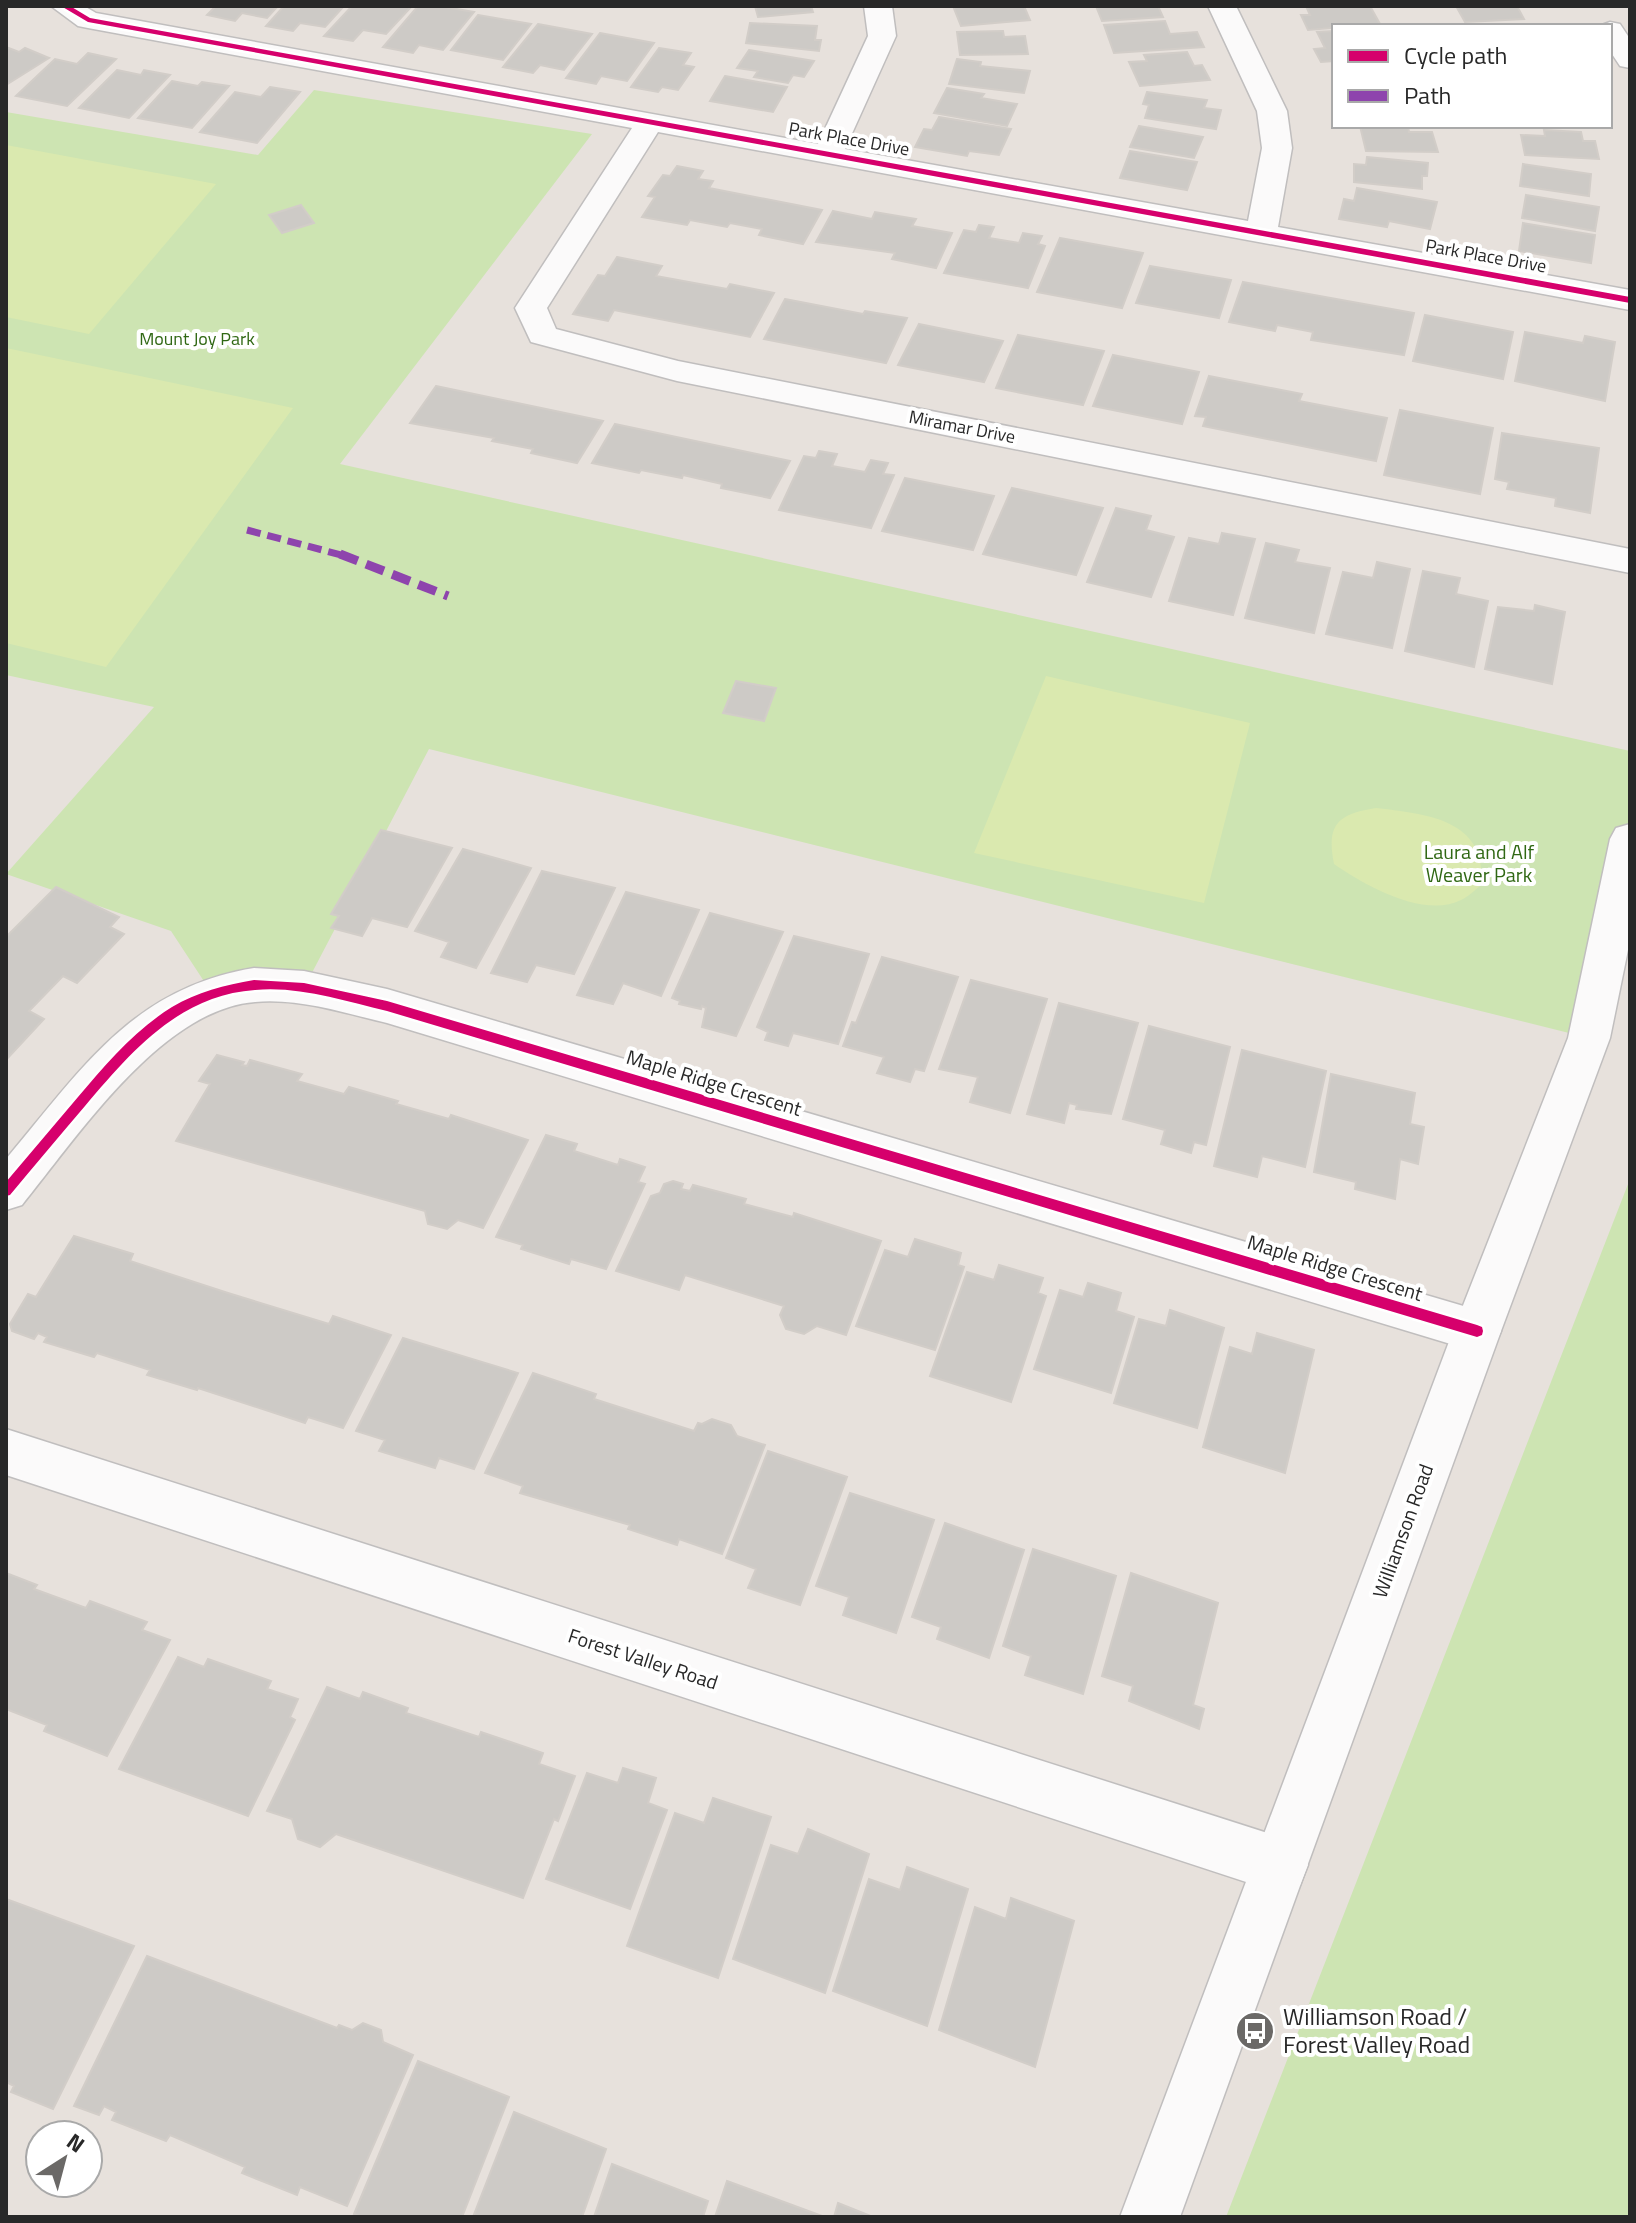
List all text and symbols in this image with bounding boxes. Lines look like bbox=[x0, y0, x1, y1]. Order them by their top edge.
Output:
legend bbox=[1332, 24, 1612, 128]
text: Cycle path bbox=[1404, 37, 1507, 73]
text: Path bbox=[1404, 77, 1451, 113]
street label: Park Place Drive bbox=[786, 115, 912, 162]
street label: Park Place Drive bbox=[1423, 232, 1549, 279]
park label: Mount Joy Park bbox=[139, 325, 255, 352]
street label: Miramar Drive bbox=[907, 403, 1018, 450]
park label: Laura and Alf Weaver Park bbox=[1424, 836, 1535, 890]
street label: Maple Ridge Crescent bbox=[623, 1041, 806, 1124]
street label: Maple Ridge Crescent bbox=[1244, 1226, 1427, 1309]
street label: Williamson Road bbox=[1364, 1459, 1441, 1602]
street label: Forest Valley Road bbox=[564, 1620, 722, 1697]
place label: Williamson Road / Forest Valley Road bbox=[1283, 1998, 1470, 2062]
bus stop icon: Williamson Road / Forest Valley Road bbox=[1234, 2010, 1276, 2052]
north arrow bbox=[24, 2119, 104, 2199]
text: N bbox=[60, 2125, 92, 2161]

